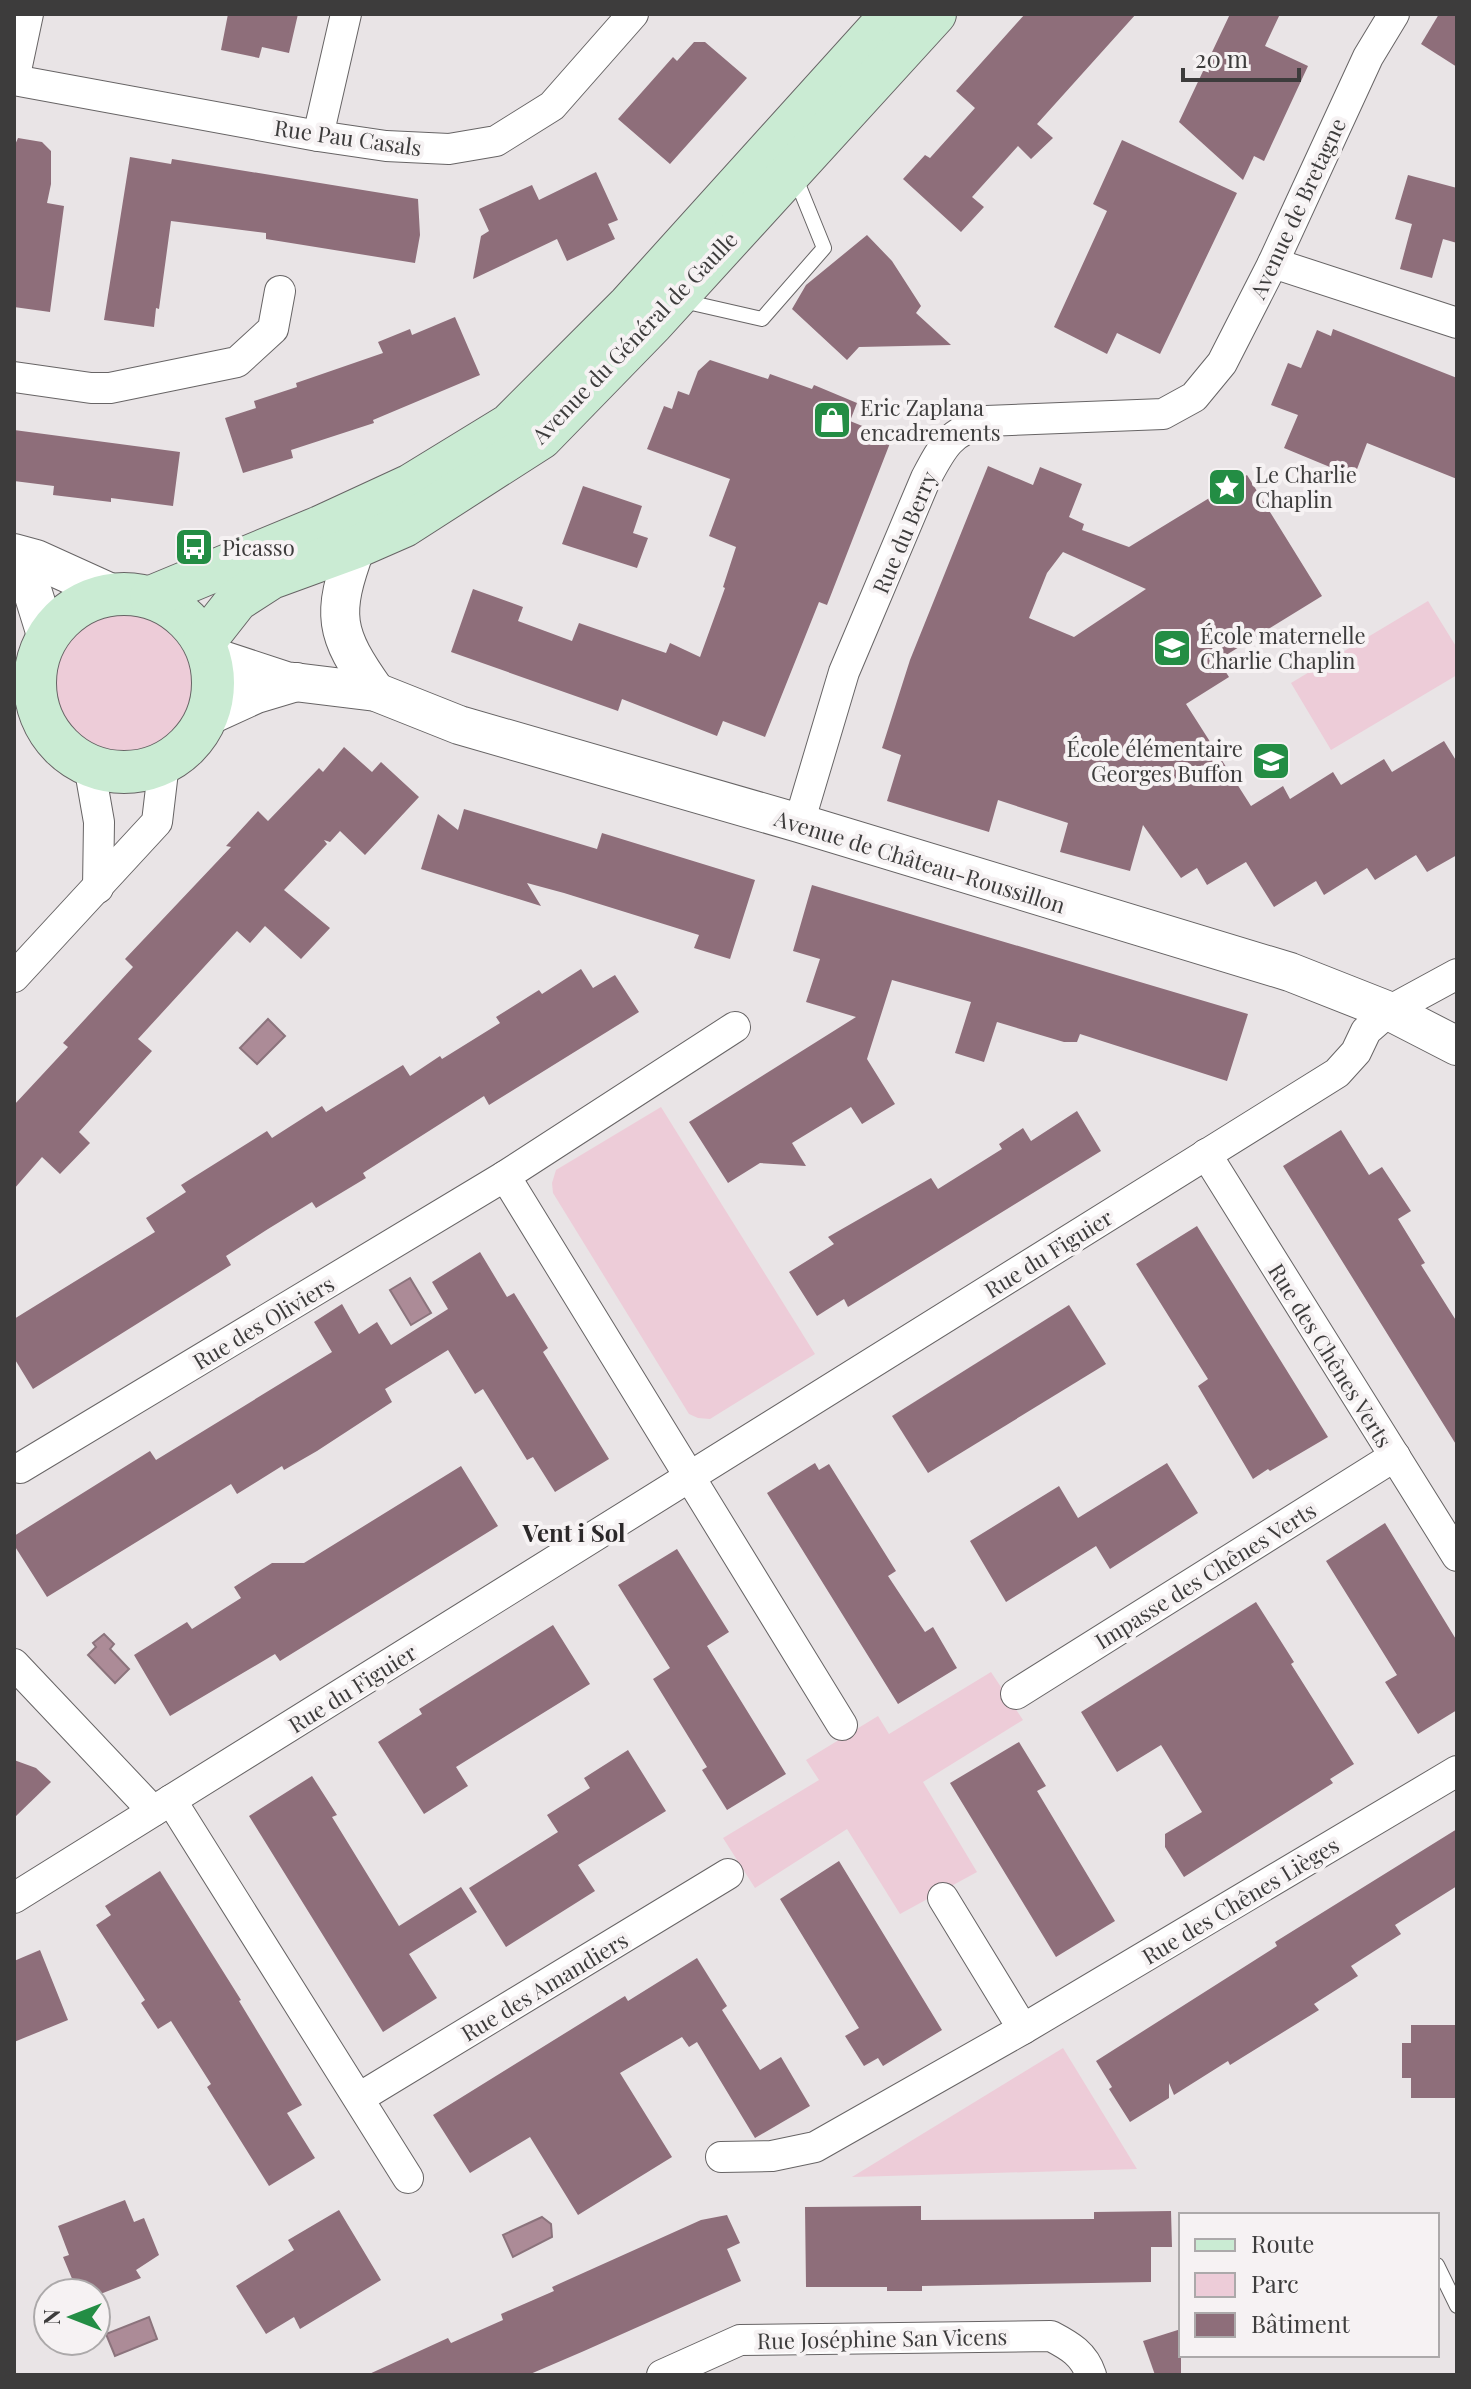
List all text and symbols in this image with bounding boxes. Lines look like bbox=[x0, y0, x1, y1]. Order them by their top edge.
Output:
scale bar bbox=[1183, 32, 1299, 82]
text: 20 m bbox=[1195, 42, 1248, 74]
street label: Rue Pau Casals bbox=[272, 112, 424, 162]
street label: Avenue de Bretagne bbox=[1242, 113, 1352, 304]
street label: Avenue du Général de Gaulle bbox=[524, 224, 744, 450]
place label: Eric Zaplana encadrements bbox=[860, 392, 1001, 447]
shop icon: Eric Zaplana encadrements bbox=[811, 399, 853, 441]
place label: Le Charlie Chaplin bbox=[1255, 459, 1357, 514]
street label: Rue du Berry bbox=[865, 466, 943, 598]
place icon: Le Charlie Chaplin bbox=[1206, 466, 1248, 508]
bus stop icon: Picasso bbox=[173, 526, 215, 568]
place label: Picasso bbox=[222, 532, 295, 562]
place label: École maternelle Charlie Chaplin bbox=[1200, 620, 1366, 675]
school or university icon: École maternelle Charlie Chaplin bbox=[1151, 627, 1193, 669]
place label: École élémentaire Georges Buffon bbox=[1067, 733, 1243, 788]
school or university icon: École élémentaire Georges Buffon bbox=[1250, 740, 1292, 782]
street label: Avenue de Château-Roussillon bbox=[770, 802, 1069, 920]
street label: Rue du Figuier bbox=[978, 1202, 1118, 1304]
street label: Rue des Chênes Verts bbox=[1262, 1257, 1400, 1453]
street label: Rue des Oliviers bbox=[187, 1268, 339, 1376]
street label: Impasse des Chênes Verts bbox=[1089, 1495, 1321, 1655]
district label: Vent i Sol bbox=[522, 1516, 626, 1548]
street label: Rue du Figuier bbox=[282, 1637, 422, 1739]
street label: Rue des Chênes Lièges bbox=[1136, 1829, 1344, 1971]
street label: Rue des Amandiers bbox=[455, 1924, 633, 2048]
legend bbox=[1179, 2213, 1439, 2357]
text: Route bbox=[1251, 2227, 1314, 2259]
text: Parc bbox=[1251, 2267, 1299, 2299]
north arrow bbox=[32, 2277, 112, 2357]
text: Bâtiment bbox=[1251, 2307, 1350, 2339]
text: N bbox=[36, 2309, 66, 2325]
street label: Rue Joséphine San Vicens bbox=[756, 2321, 1008, 2355]

